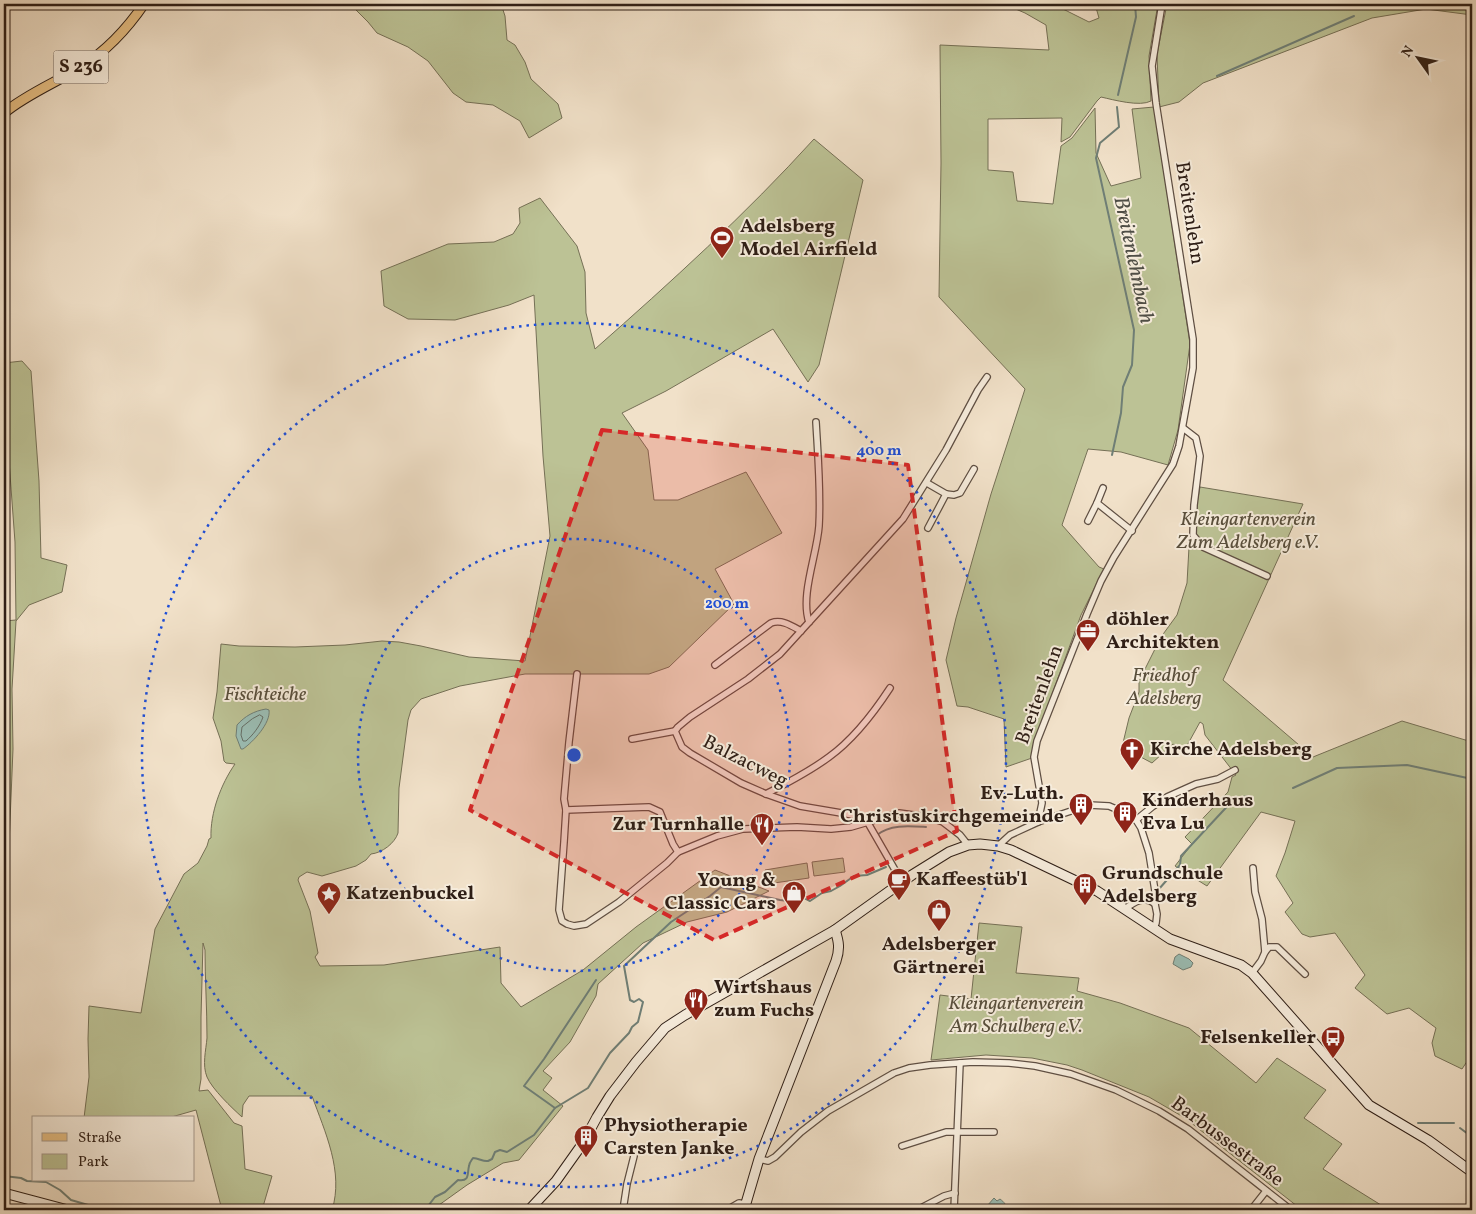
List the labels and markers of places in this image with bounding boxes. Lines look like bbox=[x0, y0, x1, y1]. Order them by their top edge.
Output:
place label: Adelsberg Model Airfield bbox=[740, 213, 878, 264]
sports icon: Adelsberg Model Airfield bbox=[709, 225, 735, 259]
place label: döhler Architekten bbox=[1106, 606, 1219, 657]
office icon: döhler Architekten bbox=[1075, 618, 1101, 652]
place label: Kirche Adelsberg bbox=[1150, 736, 1312, 764]
church icon: Kirche Adelsberg bbox=[1119, 737, 1145, 771]
centre of rings bbox=[565, 746, 583, 764]
place label: Ev.-Luth. Christuskirchgemeinde bbox=[840, 780, 1064, 831]
place label: Kinderhaus Eva Lu bbox=[1142, 787, 1254, 838]
building icon: Ev.-Luth. Christuskirchgemeinde bbox=[1068, 792, 1094, 826]
building icon: Kinderhaus Eva Lu bbox=[1112, 800, 1138, 834]
place label: Zur Turnhalle bbox=[612, 811, 744, 839]
restaurant icon: Zur Turnhalle bbox=[749, 812, 775, 846]
place label: Grundschule Adelsberg bbox=[1102, 860, 1223, 911]
place label: Kaffeestüb'l bbox=[916, 866, 1028, 894]
place label: Young & Classic Cars bbox=[665, 867, 776, 918]
cafe icon: Kaffeestüb'l bbox=[886, 867, 912, 901]
building icon: Grundschule Adelsberg bbox=[1072, 872, 1098, 906]
place label: Katzenbuckel bbox=[346, 880, 475, 908]
shop icon: Young & Classic Cars bbox=[781, 880, 807, 914]
place icon: Katzenbuckel bbox=[316, 881, 342, 915]
shop icon: Adelsberger Gärtnerei bbox=[926, 898, 952, 932]
place label: Adelsberger Gärtnerei bbox=[882, 931, 997, 982]
place label: Wirtshaus zum Fuchs bbox=[714, 974, 814, 1025]
restaurant icon: Wirtshaus zum Fuchs bbox=[683, 987, 709, 1021]
place label: Felsenkeller bbox=[1200, 1024, 1316, 1052]
bus stop icon: Felsenkeller bbox=[1320, 1025, 1346, 1059]
place label: Physiotherapie Carsten Janke bbox=[604, 1112, 748, 1163]
building icon: Physiotherapie Carsten Janke bbox=[573, 1124, 599, 1158]

